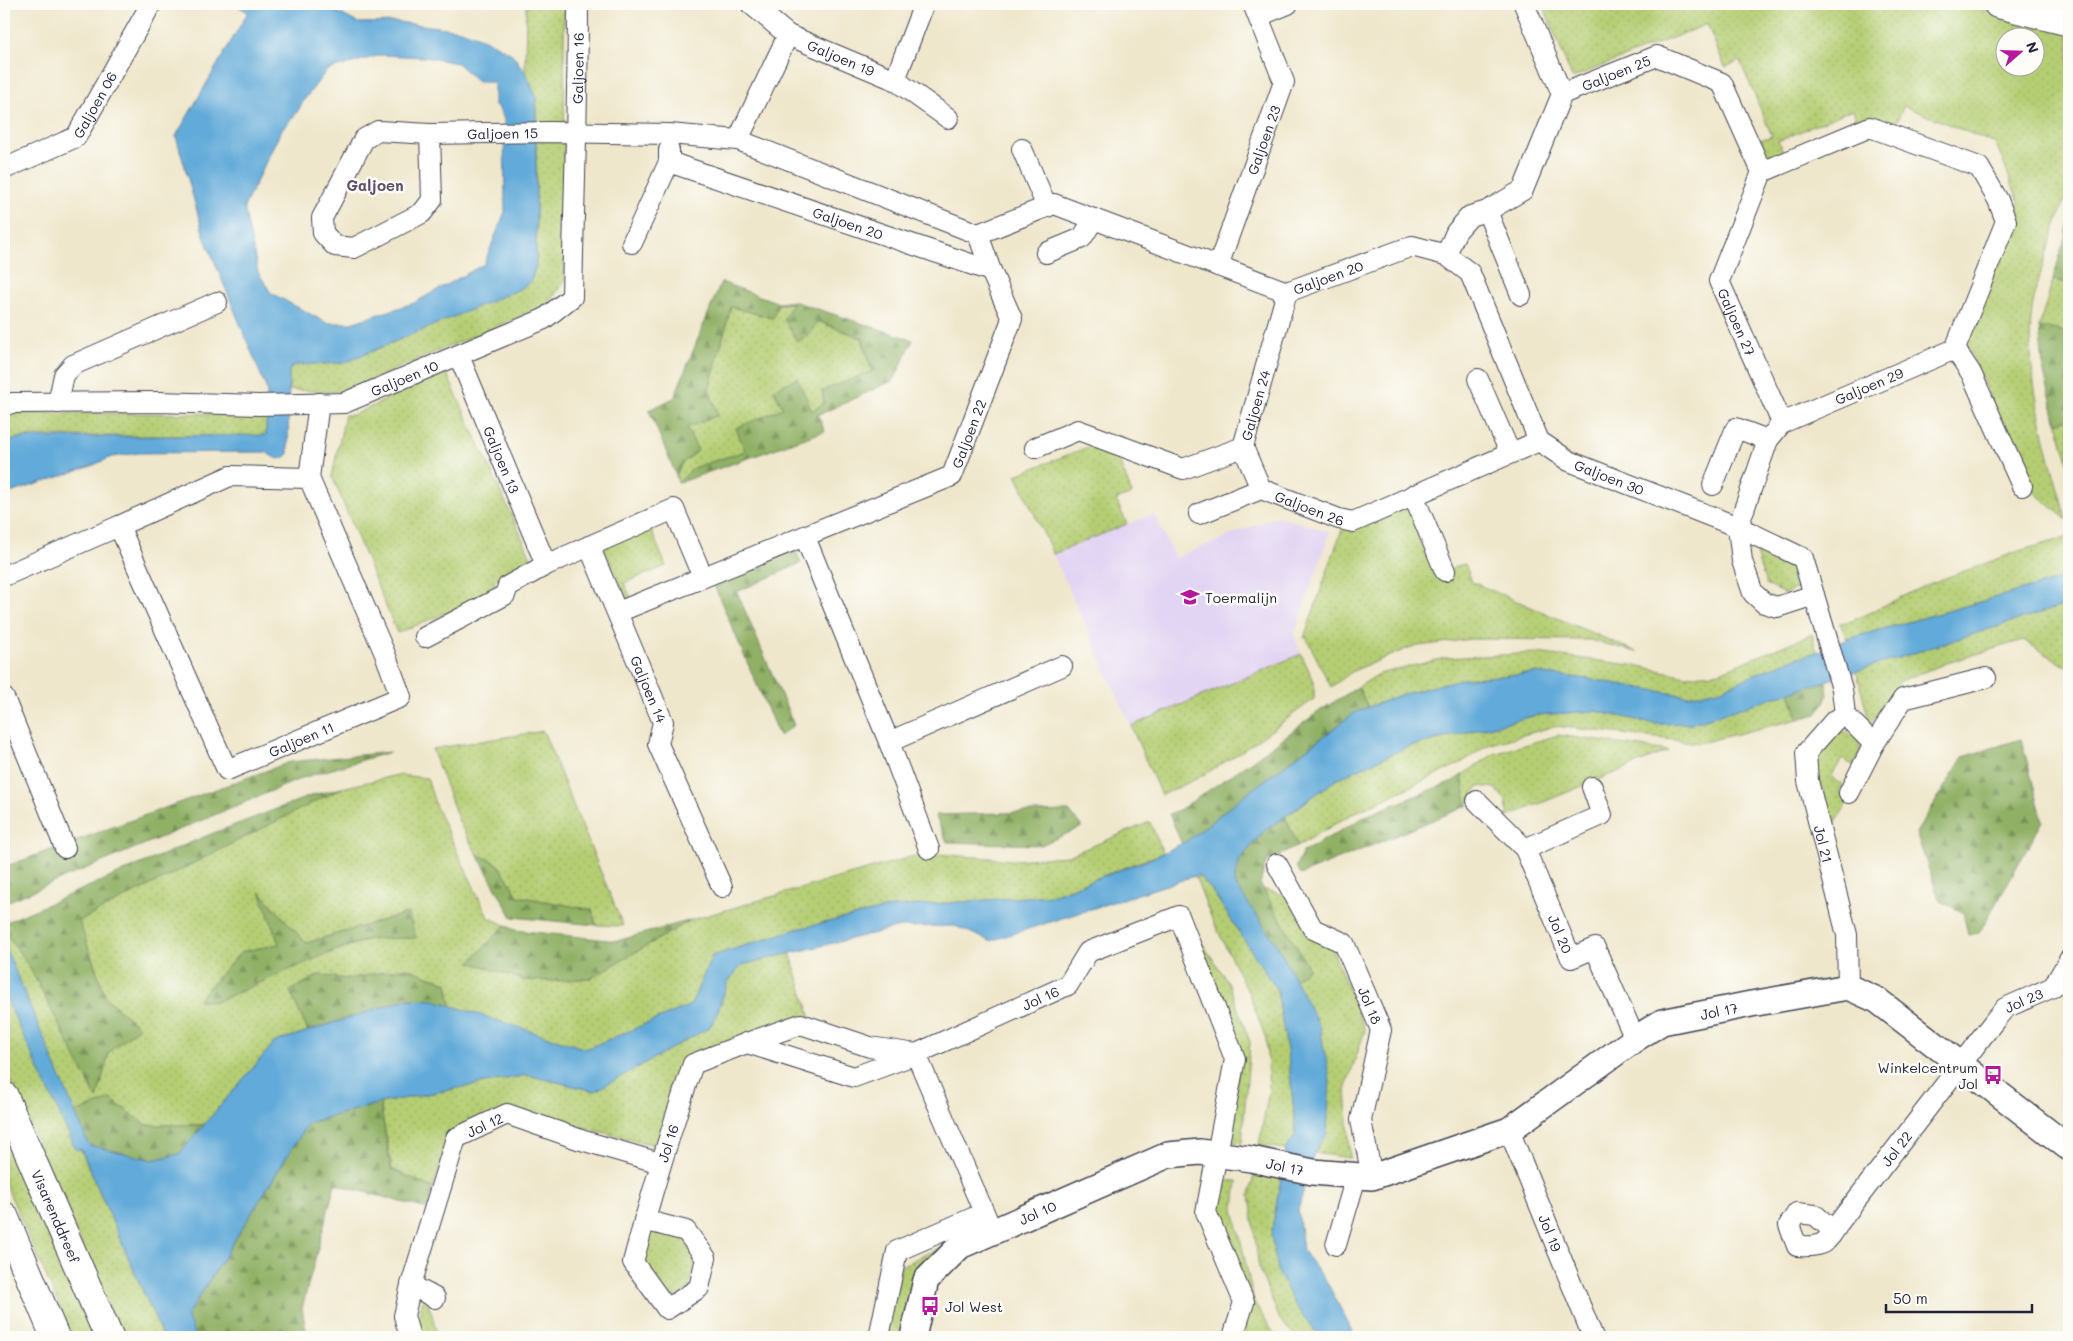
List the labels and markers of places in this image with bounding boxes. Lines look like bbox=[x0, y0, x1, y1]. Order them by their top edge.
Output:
school or university icon: Toermalijn bbox=[1179, 586, 1201, 608]
place label: Toermalijn bbox=[1205, 588, 1277, 607]
place label: Winkelcentrum Jol bbox=[1877, 1058, 1978, 1093]
bus stop icon: Winkelcentrum Jol bbox=[1982, 1064, 2004, 1086]
bus stop icon: Jol West bbox=[919, 1295, 941, 1317]
place label: Jol West bbox=[945, 1297, 1003, 1316]

